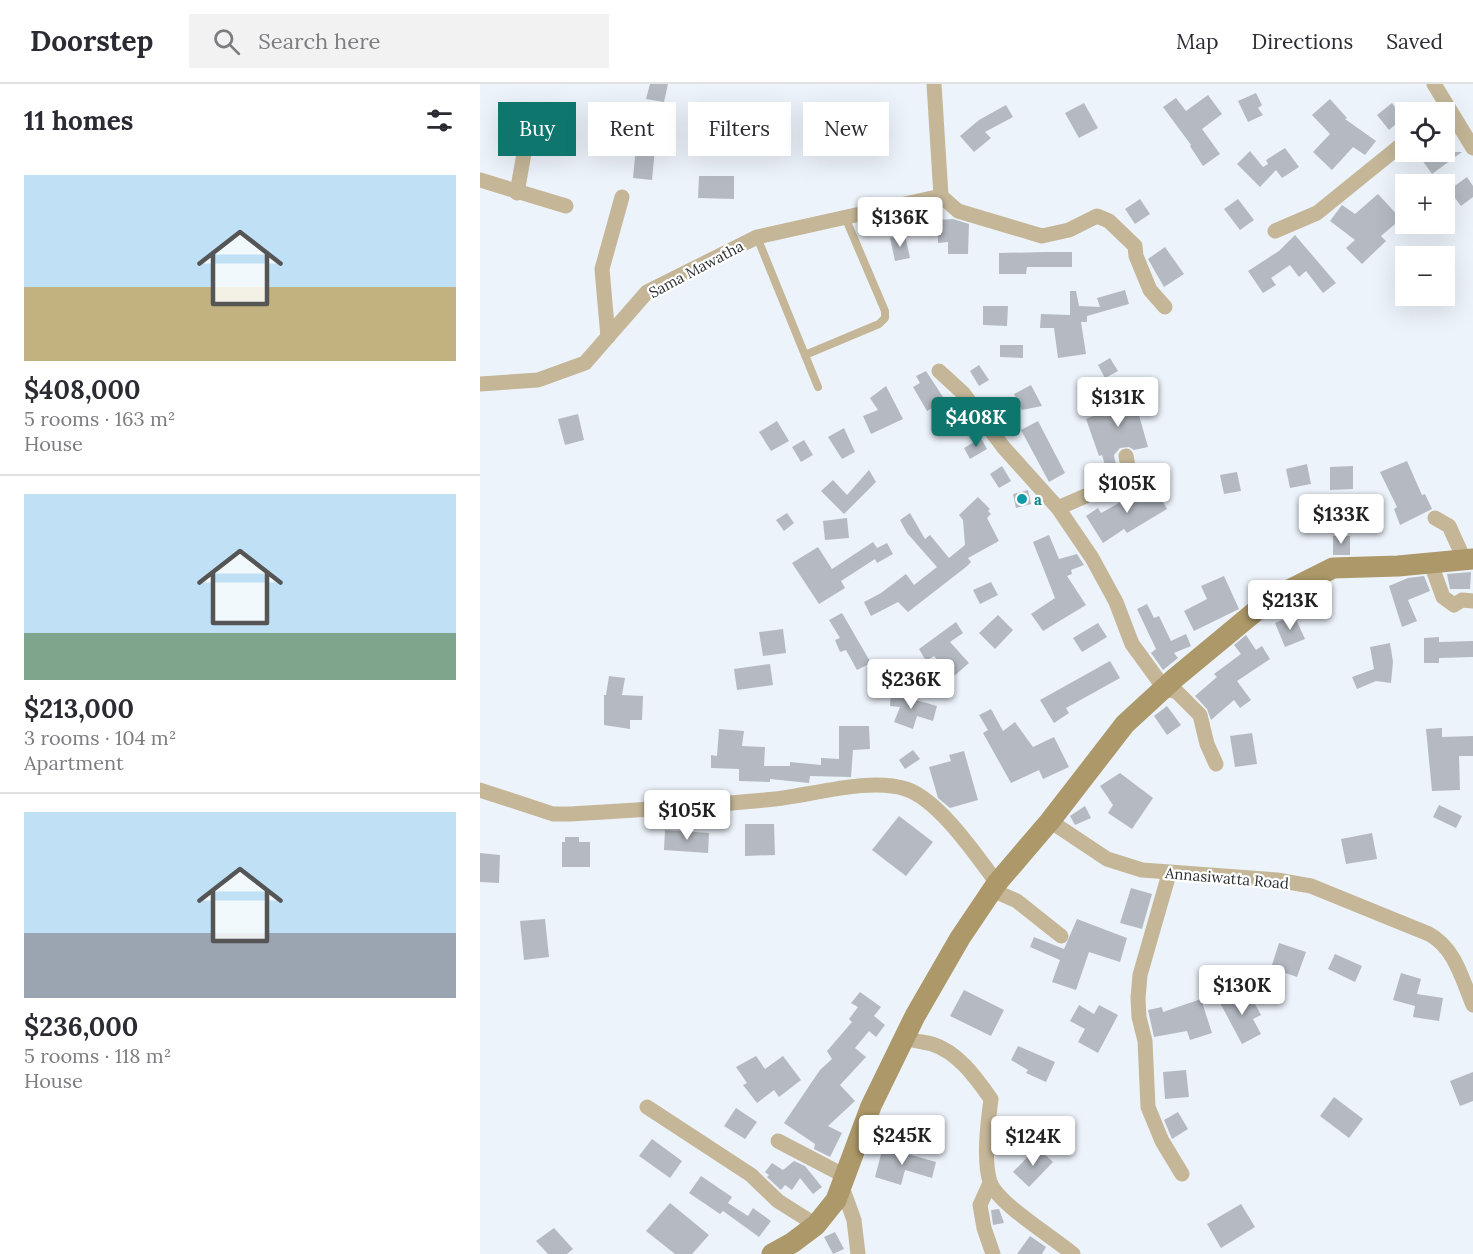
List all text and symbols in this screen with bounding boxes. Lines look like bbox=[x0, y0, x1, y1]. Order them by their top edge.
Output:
search box bbox=[189, 14, 609, 68]
text: Doorstep bbox=[30, 23, 153, 59]
icon: search bbox=[210, 25, 243, 58]
text: Search here bbox=[258, 27, 380, 55]
text: Map bbox=[1176, 28, 1219, 55]
text: Directions bbox=[1252, 28, 1353, 55]
text: Saved bbox=[1386, 28, 1443, 55]
chip: Buy bbox=[498, 102, 576, 156]
chip: Rent bbox=[588, 102, 676, 156]
chip: Filters bbox=[688, 102, 791, 156]
chip: New bbox=[803, 102, 889, 156]
map controls bbox=[1395, 102, 1455, 306]
button: locate bbox=[1395, 102, 1455, 162]
text: 11 homes bbox=[24, 104, 133, 137]
icon: filters bbox=[423, 104, 456, 137]
button: + bbox=[1395, 174, 1455, 234]
pin: $136K bbox=[858, 197, 942, 248]
text: $136K bbox=[872, 204, 928, 229]
icon: home bbox=[186, 214, 294, 322]
street label: Sama Mawatha bbox=[645, 236, 747, 302]
button: − bbox=[1395, 246, 1455, 306]
text: $408,000 bbox=[24, 373, 141, 406]
pin: $131K bbox=[1076, 377, 1160, 428]
text: $131K bbox=[1091, 384, 1145, 409]
pin: $408K bbox=[934, 397, 1018, 448]
text: $408K bbox=[945, 404, 1007, 429]
text: 5 rooms · 163 m² bbox=[24, 406, 176, 431]
text: House bbox=[24, 431, 83, 456]
pin: $105K bbox=[1085, 463, 1169, 514]
text: $105K bbox=[1098, 470, 1156, 495]
place label: a bbox=[1034, 490, 1042, 509]
marker: a bbox=[1015, 492, 1029, 506]
pin: $133K bbox=[1299, 494, 1383, 545]
text: $133K bbox=[1313, 501, 1369, 526]
icon: home bbox=[186, 533, 294, 641]
pin: $213K bbox=[1248, 580, 1332, 631]
text: $213K bbox=[1262, 587, 1318, 612]
pin: $236K bbox=[869, 659, 953, 710]
text: $236K bbox=[881, 666, 941, 691]
text: $213,000 bbox=[24, 692, 134, 725]
text: 3 rooms · 104 m² bbox=[24, 725, 176, 750]
text: Apartment bbox=[24, 750, 124, 775]
pin: $105K bbox=[645, 790, 729, 841]
text: $105K bbox=[658, 797, 716, 822]
icon: home bbox=[186, 851, 294, 959]
street label: Annasiwatta Road bbox=[1163, 863, 1290, 893]
pin: $130K bbox=[1200, 965, 1284, 1016]
text: $130K bbox=[1213, 972, 1271, 997]
text: $236,000 bbox=[24, 1010, 138, 1043]
text: 5 rooms · 118 m² bbox=[24, 1043, 171, 1068]
text: House bbox=[24, 1068, 83, 1093]
pin: $245K bbox=[860, 1115, 944, 1166]
pin: $124K bbox=[991, 1116, 1075, 1167]
text: $245K bbox=[873, 1122, 931, 1147]
text: $124K bbox=[1005, 1123, 1061, 1148]

